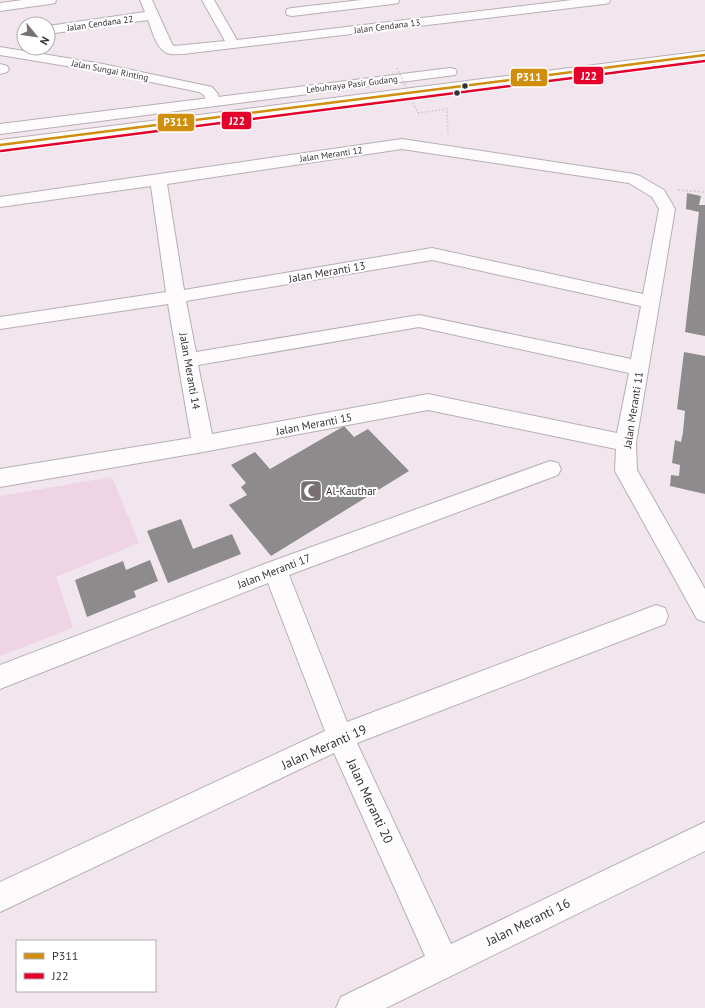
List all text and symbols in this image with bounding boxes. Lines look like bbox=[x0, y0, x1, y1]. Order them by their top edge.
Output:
street label: Jalan Cendana 22 bbox=[65, 13, 134, 33]
north arrow bbox=[16, 16, 56, 56]
street label: Jalan Cendana 13 bbox=[352, 16, 421, 36]
text: N bbox=[37, 34, 53, 47]
street label: Jalan Sungai Rinting bbox=[70, 57, 150, 83]
line badge: J22 bbox=[573, 66, 604, 85]
line badge: P311 bbox=[510, 68, 548, 87]
text: J22 bbox=[580, 69, 597, 83]
text: P311 bbox=[516, 70, 542, 84]
street label: Lebuhraya Pasir Gudang bbox=[306, 73, 399, 95]
unlabelled marker bbox=[460, 81, 470, 91]
unlabelled marker bbox=[452, 88, 462, 98]
line badge: J22 bbox=[221, 111, 252, 130]
line badge: P311 bbox=[157, 113, 195, 132]
text: J22 bbox=[228, 114, 245, 128]
text: P311 bbox=[163, 115, 189, 129]
street label: Jalan Meranti 12 bbox=[298, 144, 363, 164]
street label: Jalan Meranti 13 bbox=[287, 258, 366, 286]
street label: Jalan Meranti 14 bbox=[176, 331, 204, 410]
street label: Jalan Meranti 11 bbox=[620, 371, 646, 450]
street label: Jalan Meranti 15 bbox=[274, 410, 353, 438]
mosque icon: Al-Kauthar bbox=[298, 478, 324, 504]
place label: Al-Kauthar bbox=[326, 484, 377, 498]
street label: Jalan Meranti 17 bbox=[234, 551, 313, 592]
street label: Jalan Meranti 19 bbox=[278, 721, 369, 774]
street label: Jalan Meranti 20 bbox=[343, 755, 397, 846]
street label: Jalan Meranti 16 bbox=[482, 894, 573, 950]
legend bbox=[16, 940, 156, 992]
text: P311 bbox=[52, 948, 78, 963]
text: J22 bbox=[51, 968, 69, 983]

